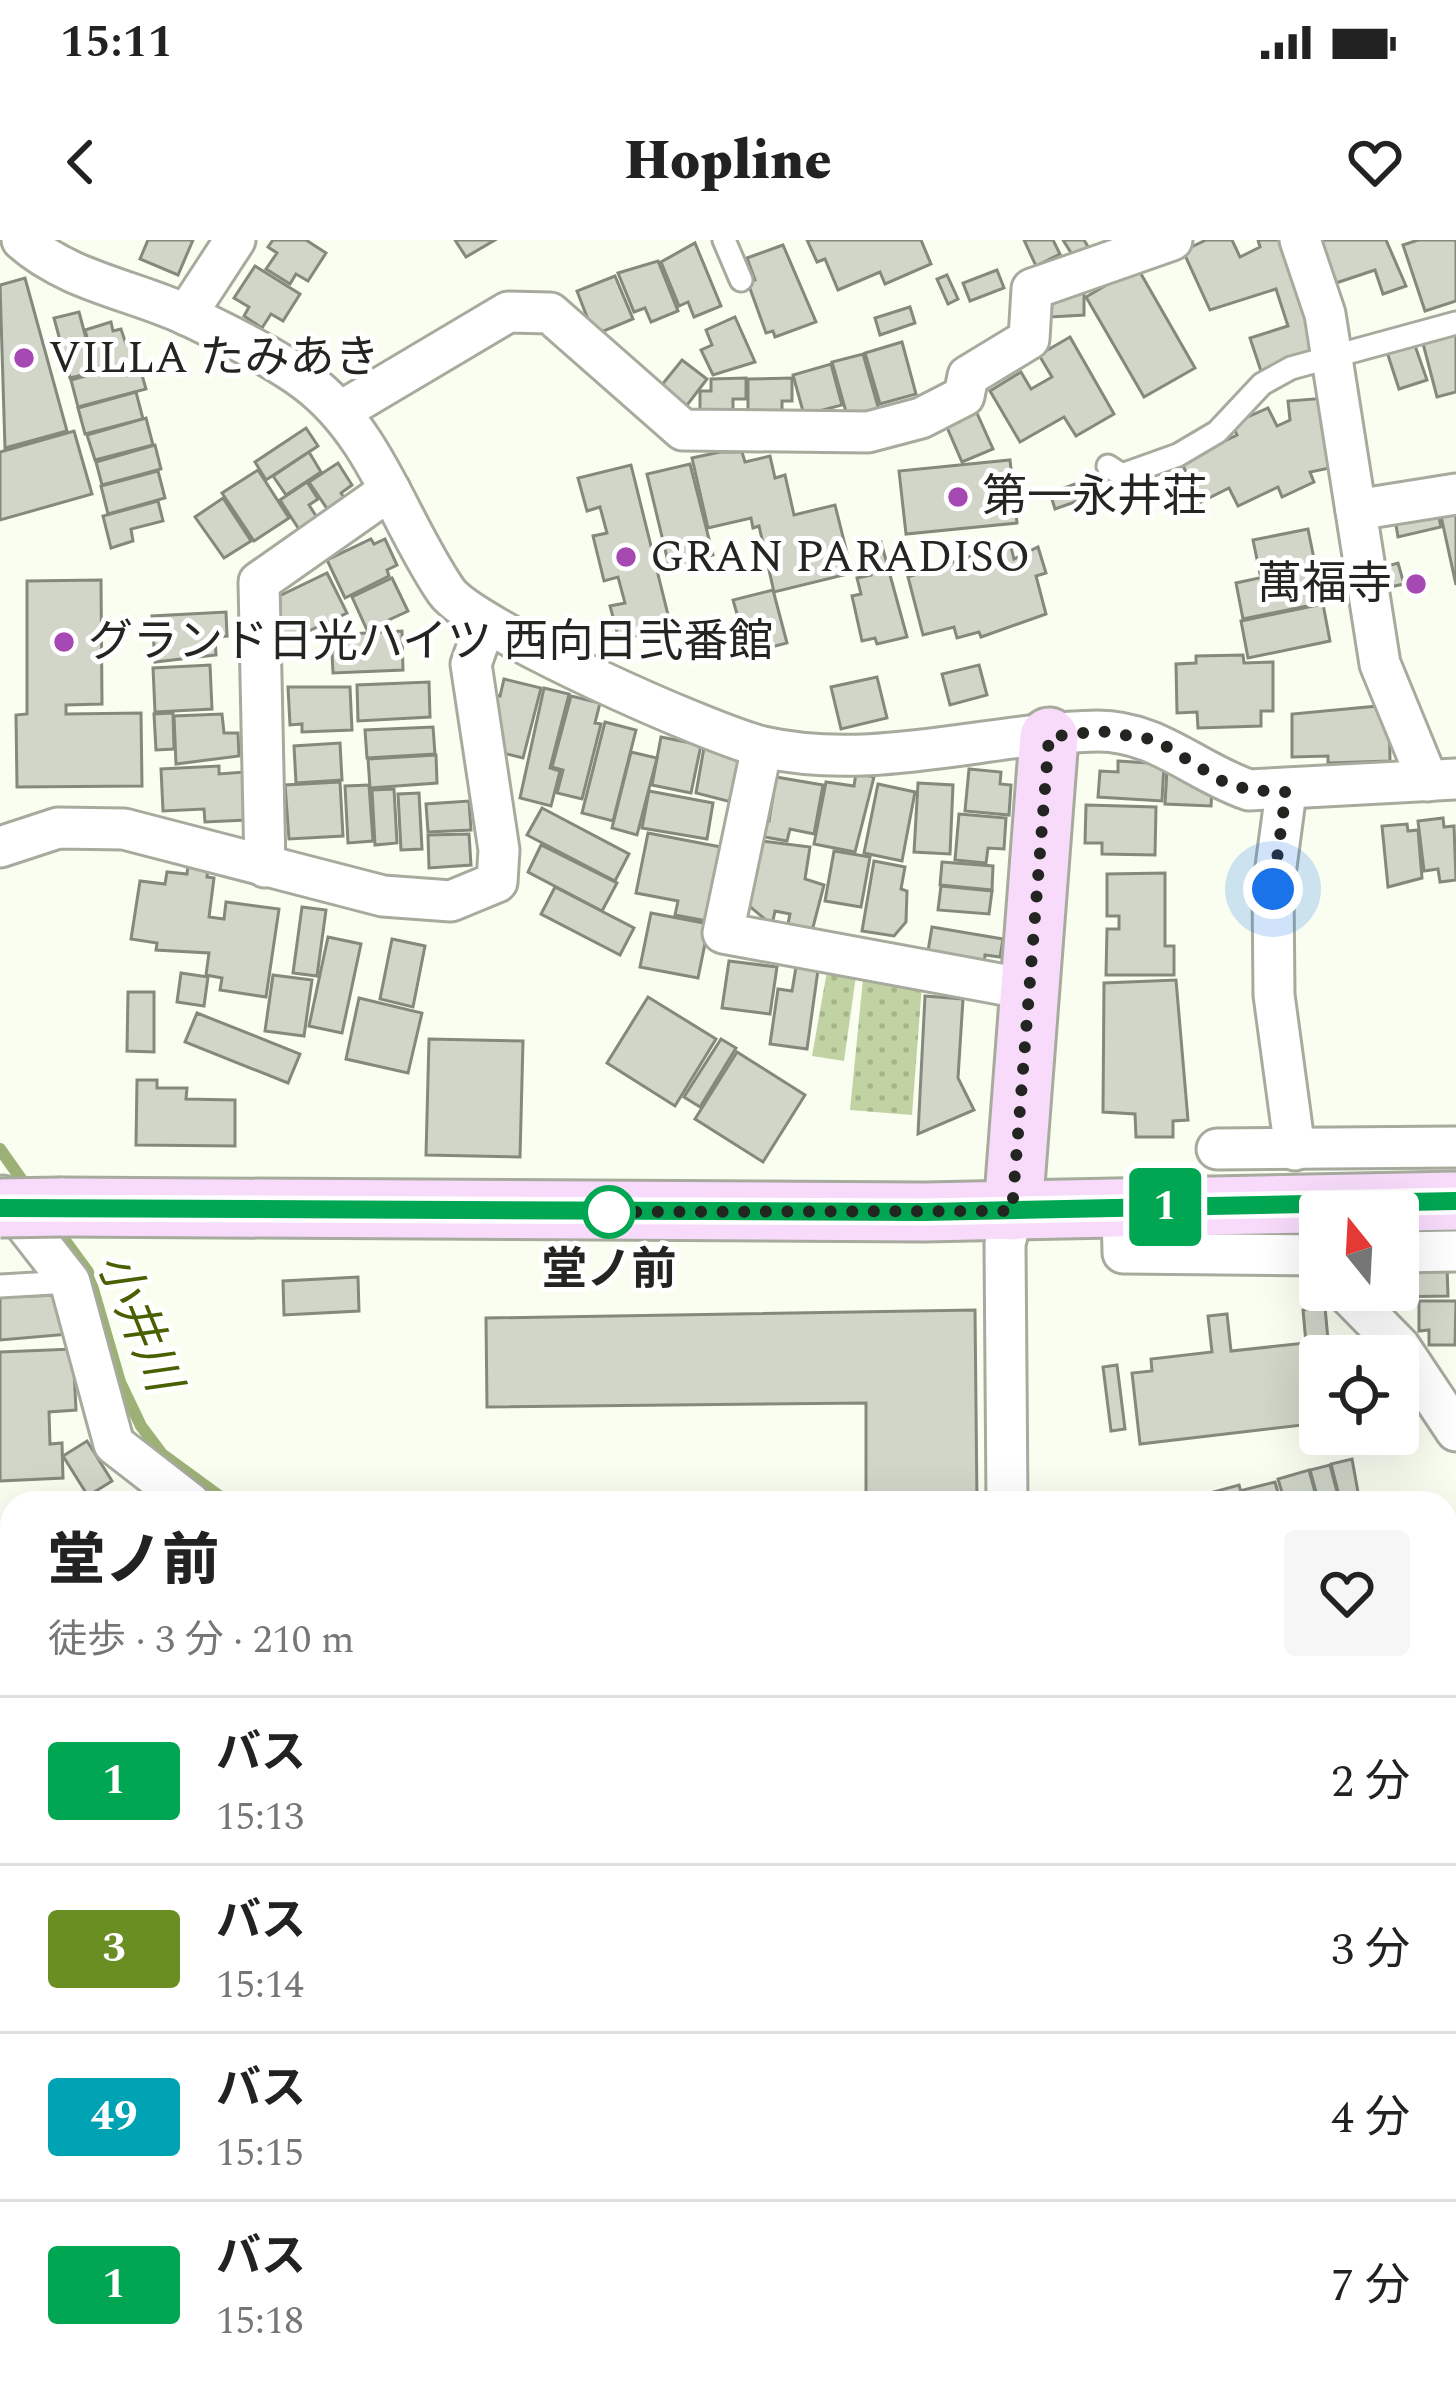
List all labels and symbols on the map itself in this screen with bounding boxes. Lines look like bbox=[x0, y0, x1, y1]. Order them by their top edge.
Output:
place label: VILLA たみあき bbox=[48, 324, 379, 393]
marker: VILLA たみあき bbox=[11, 345, 37, 371]
place label: 第一永井荘 bbox=[982, 463, 1207, 532]
marker: 第一永井荘 bbox=[945, 484, 971, 510]
place label: GRAN PARADISO bbox=[650, 523, 1030, 592]
marker: GRAN PARADISO bbox=[613, 544, 639, 570]
place label: 萬福寺 bbox=[1257, 550, 1392, 619]
marker: 萬福寺 bbox=[1403, 571, 1429, 597]
place label: グランド日光ハイツ 西向日弐番館 bbox=[88, 608, 773, 677]
marker: グランド日光ハイツ 西向日弐番館 bbox=[51, 629, 77, 655]
your location bbox=[1243, 859, 1303, 919]
line badge: 1 bbox=[1126, 1168, 1204, 1246]
marker: 堂ノ前 bbox=[584, 1187, 634, 1237]
north arrow bbox=[1299, 1191, 1419, 1311]
place label: 堂ノ前 bbox=[541, 1236, 677, 1305]
water label: 小井川 bbox=[77, 1242, 201, 1407]

